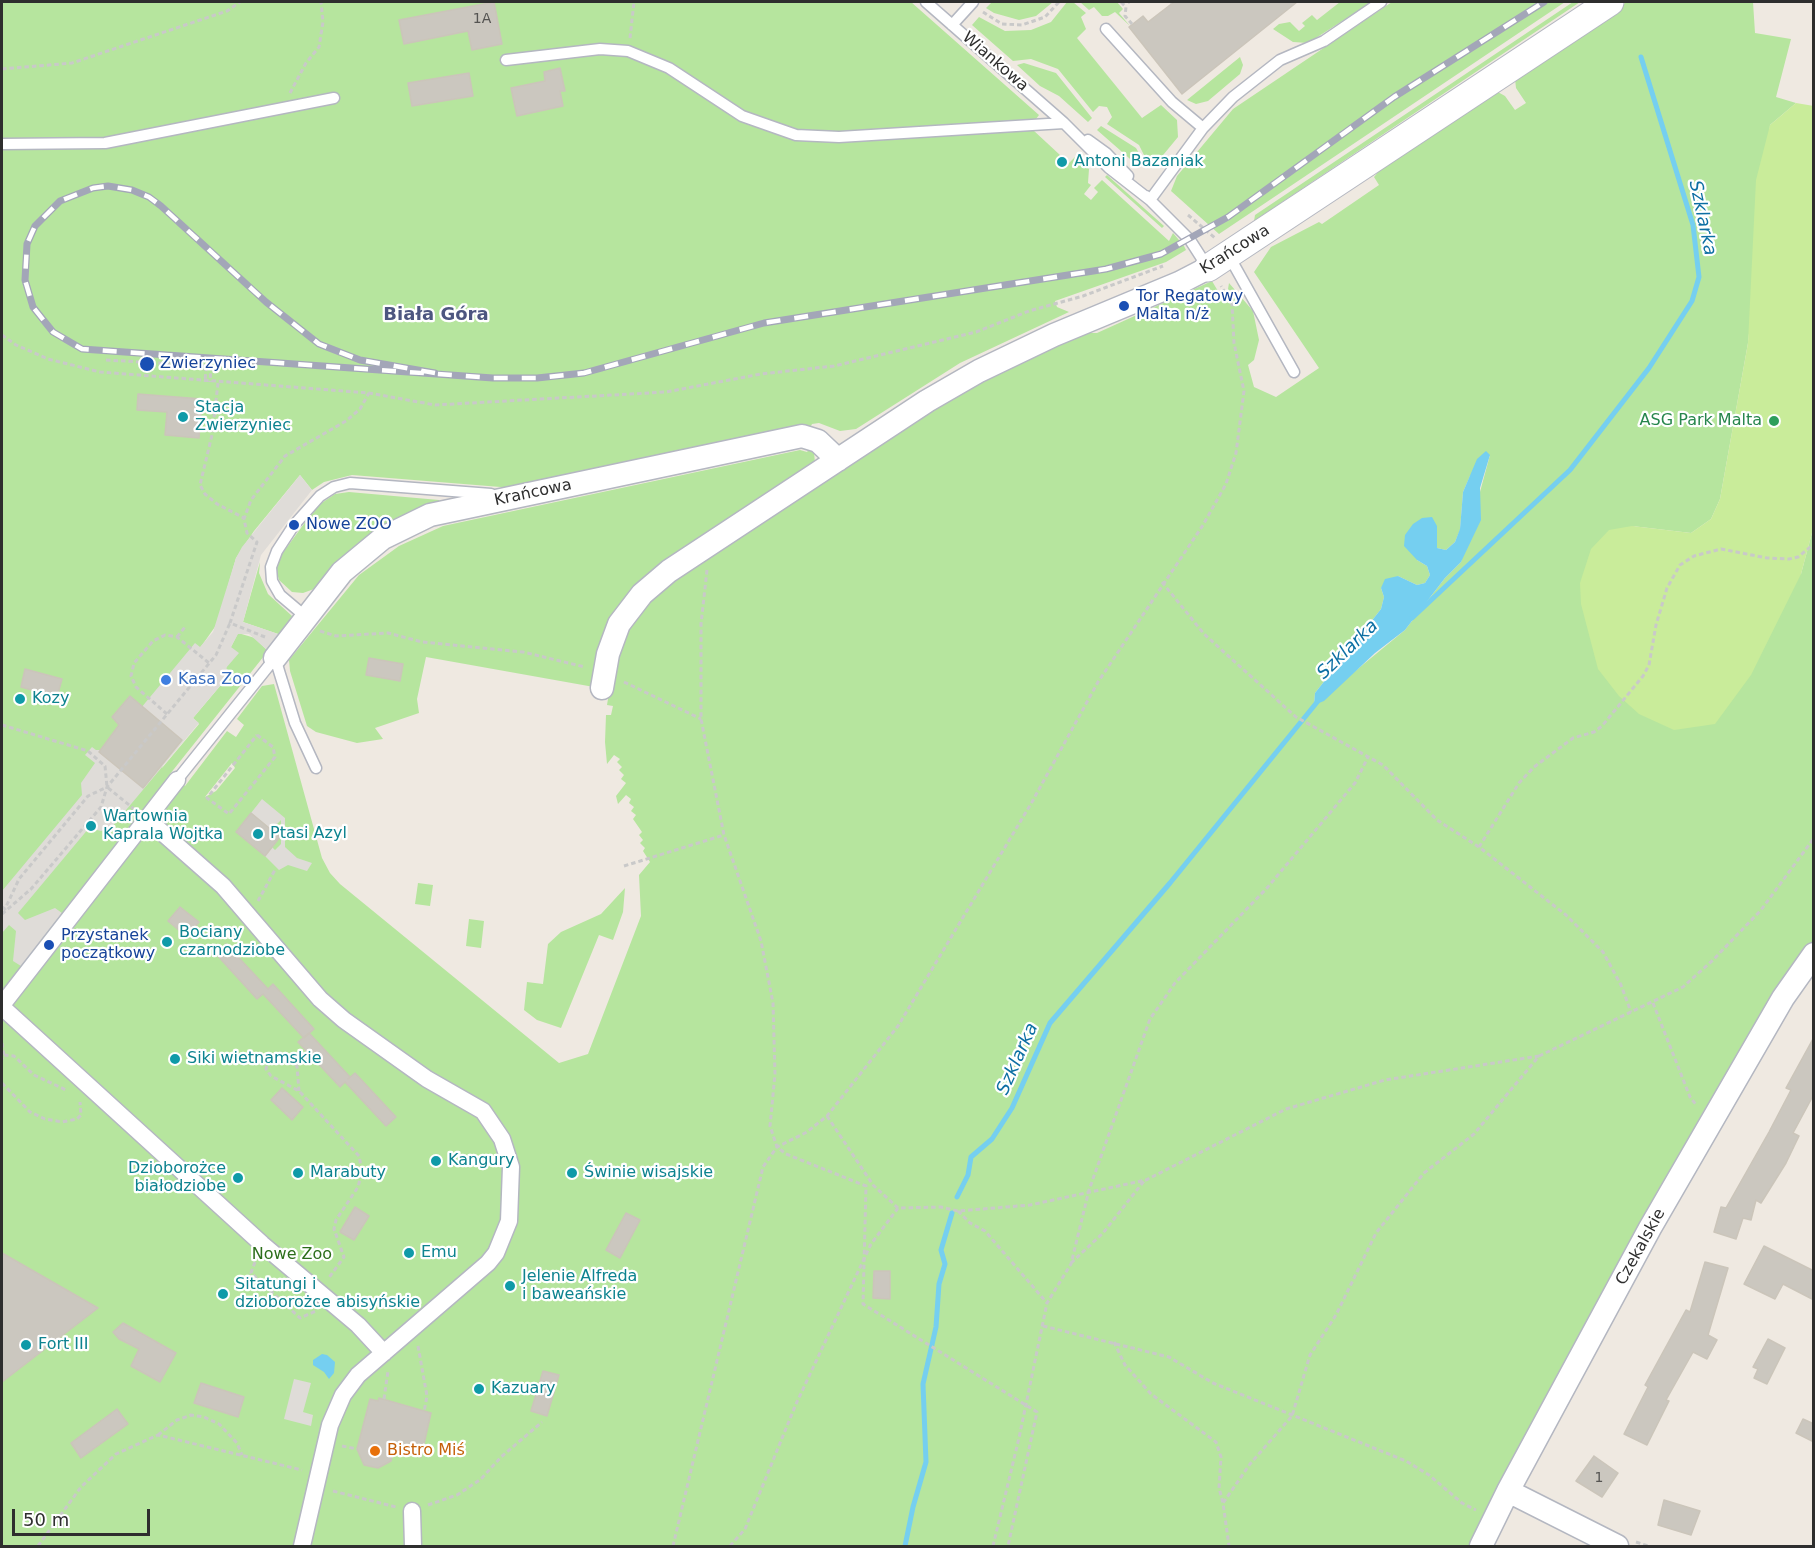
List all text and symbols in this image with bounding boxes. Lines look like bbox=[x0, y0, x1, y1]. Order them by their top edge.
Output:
house number: 1A bbox=[473, 11, 491, 27]
street label: Wiankowa bbox=[958, 28, 1032, 96]
place label: Antoni Bazaniak bbox=[1074, 152, 1203, 172]
marker: Antoni Bazaniak bbox=[1055, 155, 1069, 169]
water label: Szklarka bbox=[1684, 178, 1720, 258]
street label: Krańcowa bbox=[1197, 221, 1273, 279]
place label: Tor Regatowy Malta n/ż bbox=[1136, 287, 1243, 325]
marker: Tor Regatowy Malta n/ż bbox=[1117, 299, 1131, 313]
district label: Biała Góra bbox=[383, 304, 489, 326]
place label: Zwierzyniec bbox=[160, 354, 256, 374]
marker: Zwierzyniec bbox=[138, 355, 156, 373]
place label: Stacja Zwierzyniec bbox=[195, 398, 291, 436]
marker: Stacja Zwierzyniec bbox=[176, 410, 190, 424]
place label: ASG Park Malta bbox=[1640, 411, 1762, 431]
marker: ASG Park Malta bbox=[1767, 414, 1781, 428]
street label: Krańcowa bbox=[493, 475, 573, 511]
place label: Nowe ZOO bbox=[306, 515, 392, 535]
marker: Nowe ZOO bbox=[287, 518, 301, 532]
water label: Szklarka bbox=[1313, 616, 1383, 684]
place label: Kasa Zoo bbox=[178, 670, 252, 690]
marker: Kasa Zoo bbox=[159, 673, 173, 687]
place label: Kozy bbox=[32, 689, 69, 709]
marker: Kozy bbox=[13, 692, 27, 706]
place label: Wartownia Kaprala Wojtka bbox=[103, 807, 223, 845]
marker: Wartownia Kaprala Wojtka bbox=[84, 819, 98, 833]
place label: Ptasi Azyl bbox=[270, 824, 347, 844]
marker: Ptasi Azyl bbox=[251, 827, 265, 841]
place label: Bociany czarnodziobe bbox=[179, 923, 285, 961]
place label: Przystanek początkowy bbox=[61, 926, 155, 964]
marker: Bociany czarnodziobe bbox=[160, 935, 174, 949]
marker: Przystanek początkowy bbox=[42, 938, 56, 952]
water label: Szklarka bbox=[993, 1020, 1043, 1098]
place label: Siki wietnamskie bbox=[187, 1049, 321, 1069]
marker: Siki wietnamskie bbox=[168, 1052, 182, 1066]
place label: Kangury bbox=[448, 1151, 514, 1171]
marker: Kangury bbox=[429, 1154, 443, 1168]
place label: Dzioborożce białodziobe bbox=[128, 1159, 226, 1197]
place label: Marabuty bbox=[310, 1163, 386, 1183]
place label: Świnie wisajskie bbox=[584, 1163, 713, 1183]
marker: Marabuty bbox=[291, 1166, 305, 1180]
marker: Świnie wisajskie bbox=[565, 1166, 579, 1180]
marker: Dzioborożce białodziobe bbox=[231, 1171, 245, 1185]
street label: Czekalskie bbox=[1612, 1205, 1670, 1289]
place label: Emu bbox=[421, 1243, 457, 1263]
park label: Nowe Zoo bbox=[252, 1245, 332, 1265]
marker: Emu bbox=[402, 1246, 416, 1260]
place label: Jelenie Alfreda i baweańskie bbox=[522, 1267, 637, 1305]
place label: Sitatungi i dzioborożce abisyńskie bbox=[235, 1275, 420, 1313]
marker: Jelenie Alfreda i baweańskie bbox=[503, 1279, 517, 1293]
marker: Sitatungi i dzioborożce abisyńskie bbox=[216, 1287, 230, 1301]
place label: Fort III bbox=[38, 1335, 89, 1355]
marker: Fort III bbox=[19, 1338, 33, 1352]
place label: Kazuary bbox=[491, 1379, 555, 1399]
marker: Kazuary bbox=[472, 1382, 486, 1396]
place label: Bistro Miś bbox=[387, 1441, 465, 1461]
marker: Bistro Miś bbox=[368, 1444, 382, 1458]
house number: 1 bbox=[1595, 1470, 1603, 1486]
scale bar bbox=[15, 1497, 153, 1535]
text: 50 m bbox=[23, 1509, 69, 1530]

